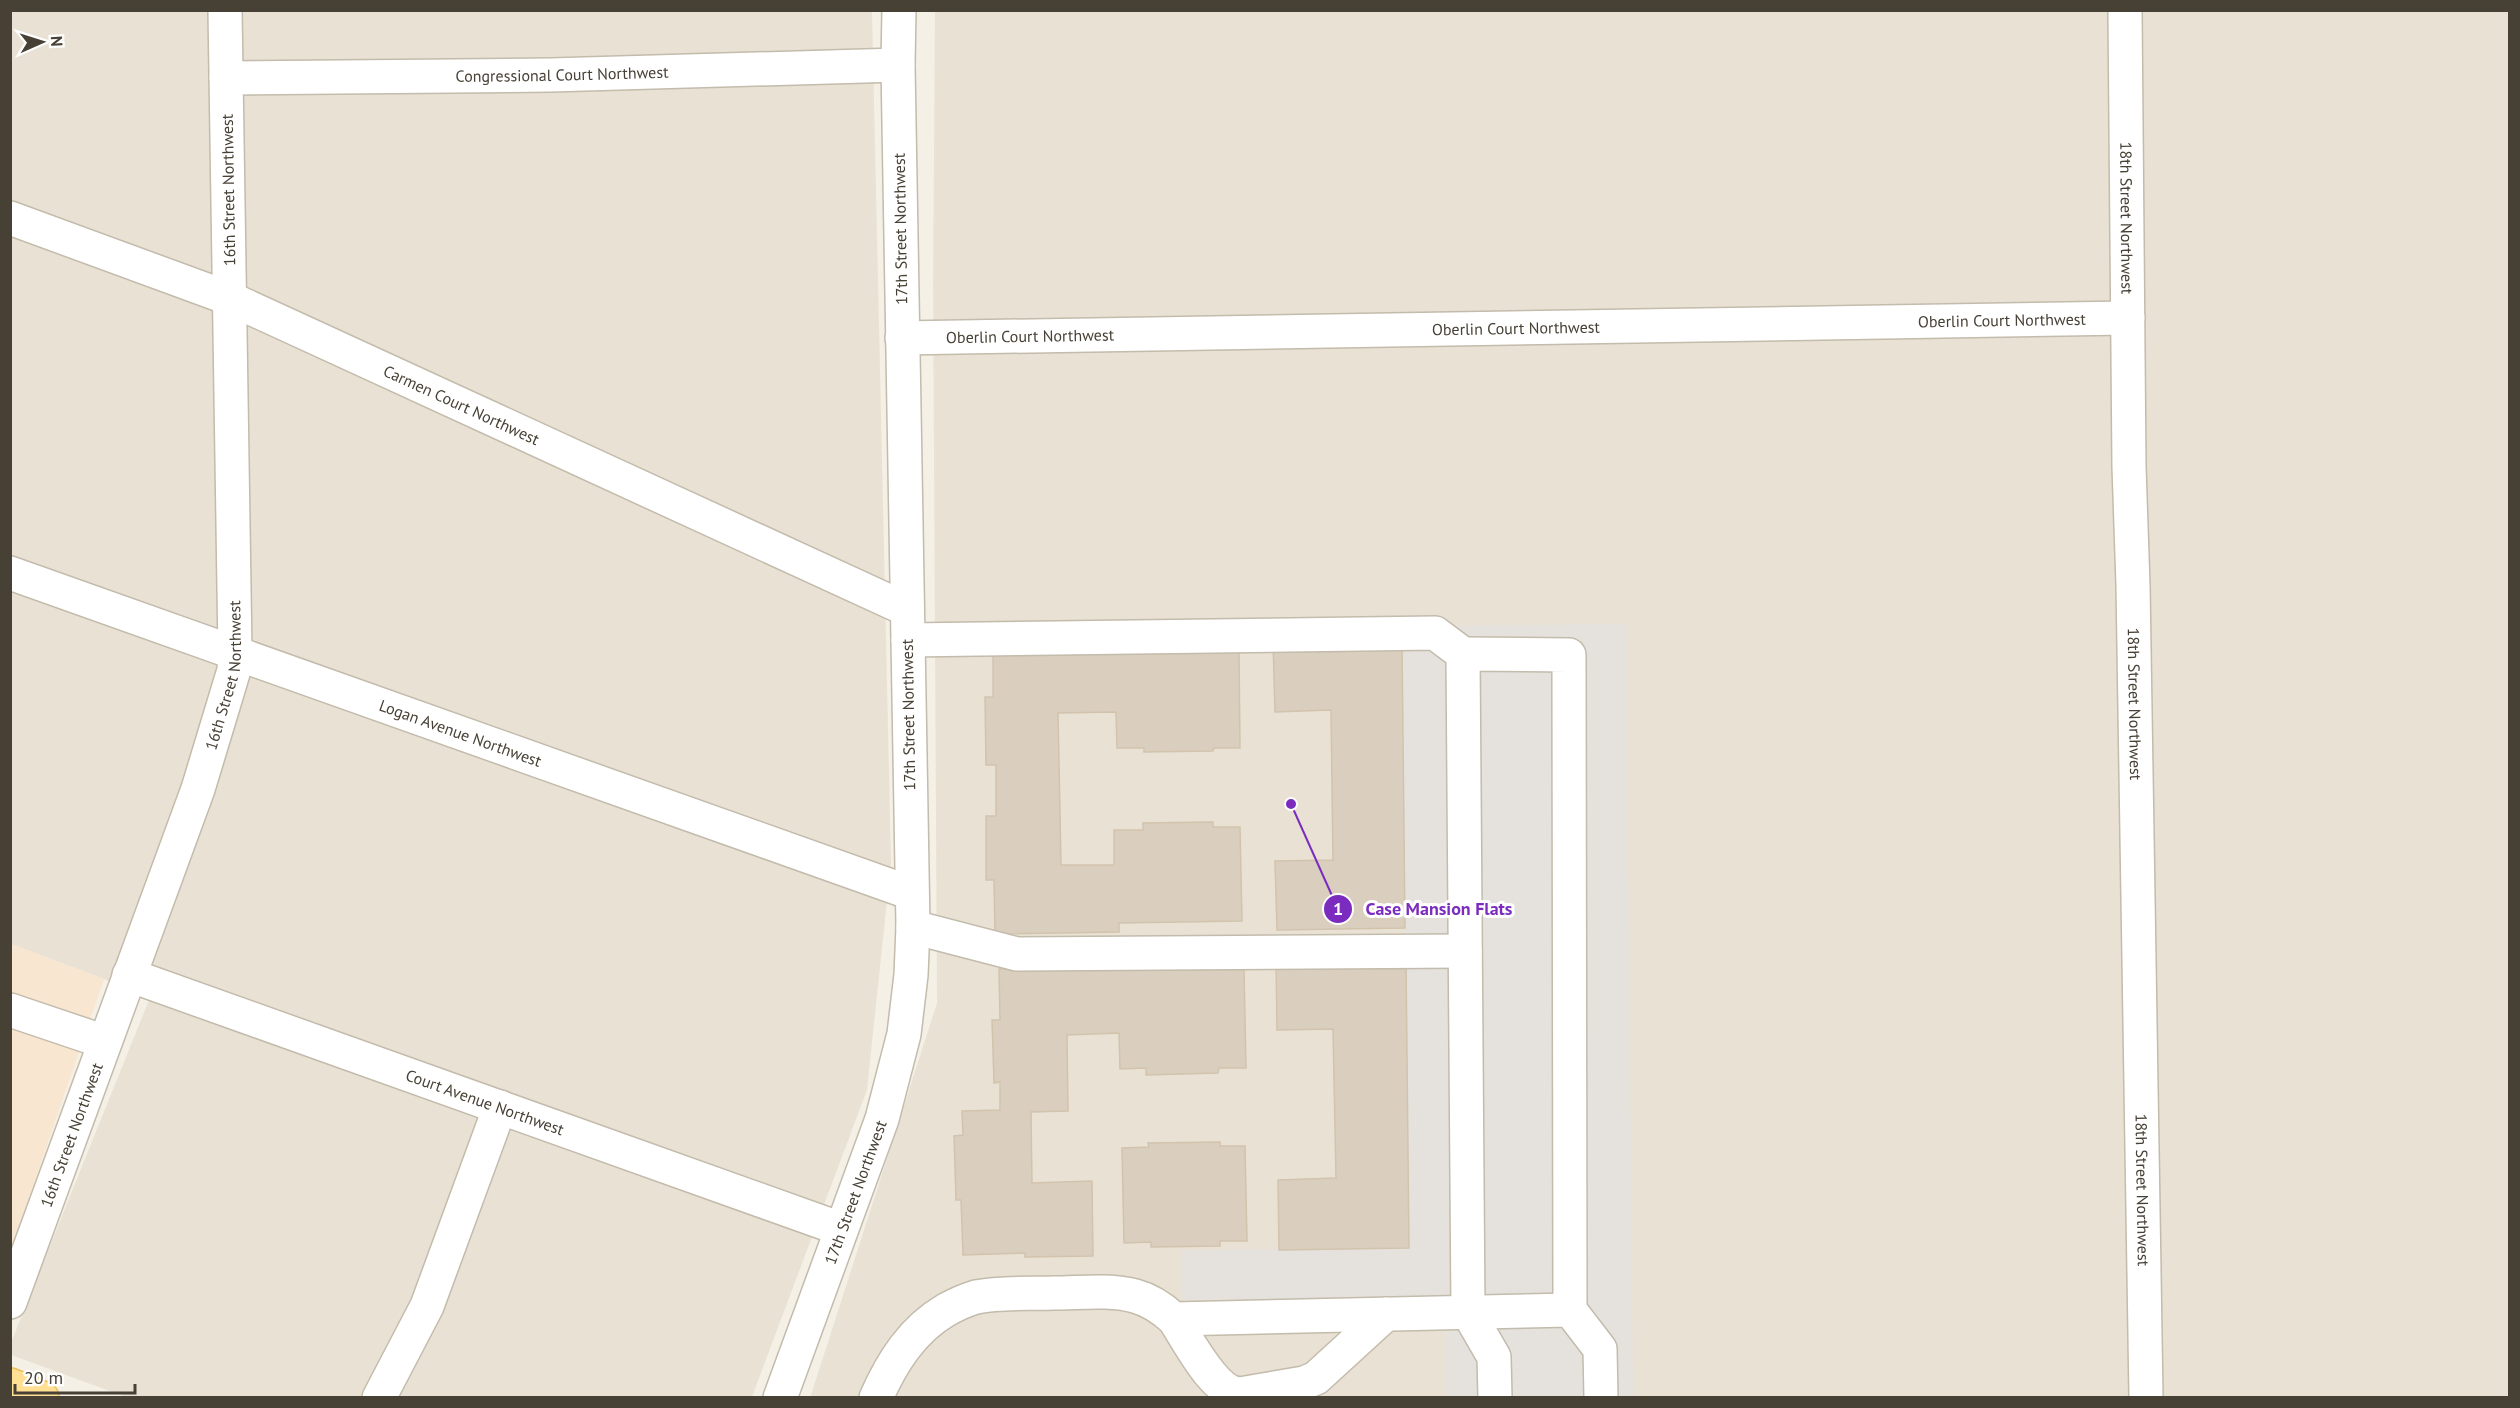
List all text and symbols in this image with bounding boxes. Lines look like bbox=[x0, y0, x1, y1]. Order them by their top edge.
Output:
north arrow bbox=[12, 12, 72, 72]
text: N bbox=[47, 35, 67, 47]
street label: Congressional Court Northwest bbox=[455, 62, 669, 86]
street label: 16th Street Northwest bbox=[217, 113, 239, 266]
street label: 18th Street Northwest bbox=[2116, 142, 2137, 295]
street label: 17th Street Northwest bbox=[889, 152, 911, 305]
street label: Oberlin Court Northwest bbox=[1918, 309, 2087, 331]
street label: Oberlin Court Northwest bbox=[1432, 317, 1601, 339]
street label: Oberlin Court Northwest bbox=[946, 325, 1115, 347]
street label: Carmen Court Northwest bbox=[380, 360, 543, 449]
street label: 16th Street Northwest bbox=[200, 600, 245, 752]
street label: 18th Street Northwest bbox=[2124, 627, 2146, 781]
street label: 17th Street Northwest bbox=[897, 638, 919, 791]
street label: Logan Avenue Northwest bbox=[377, 695, 545, 771]
callout: Case Mansion Flats bbox=[1323, 891, 1524, 927]
text: 1 bbox=[1333, 897, 1343, 920]
text: Case Mansion Flats bbox=[1366, 897, 1513, 920]
street label: 16th Street Northwest bbox=[36, 1059, 107, 1210]
street label: Court Avenue Northwest bbox=[403, 1065, 567, 1140]
street label: 18th Street Northwest bbox=[2131, 1113, 2154, 1267]
street label: 17th Street Northwest bbox=[820, 1117, 891, 1267]
scale bar bbox=[15, 1357, 135, 1395]
text: 20 m bbox=[24, 1366, 63, 1389]

